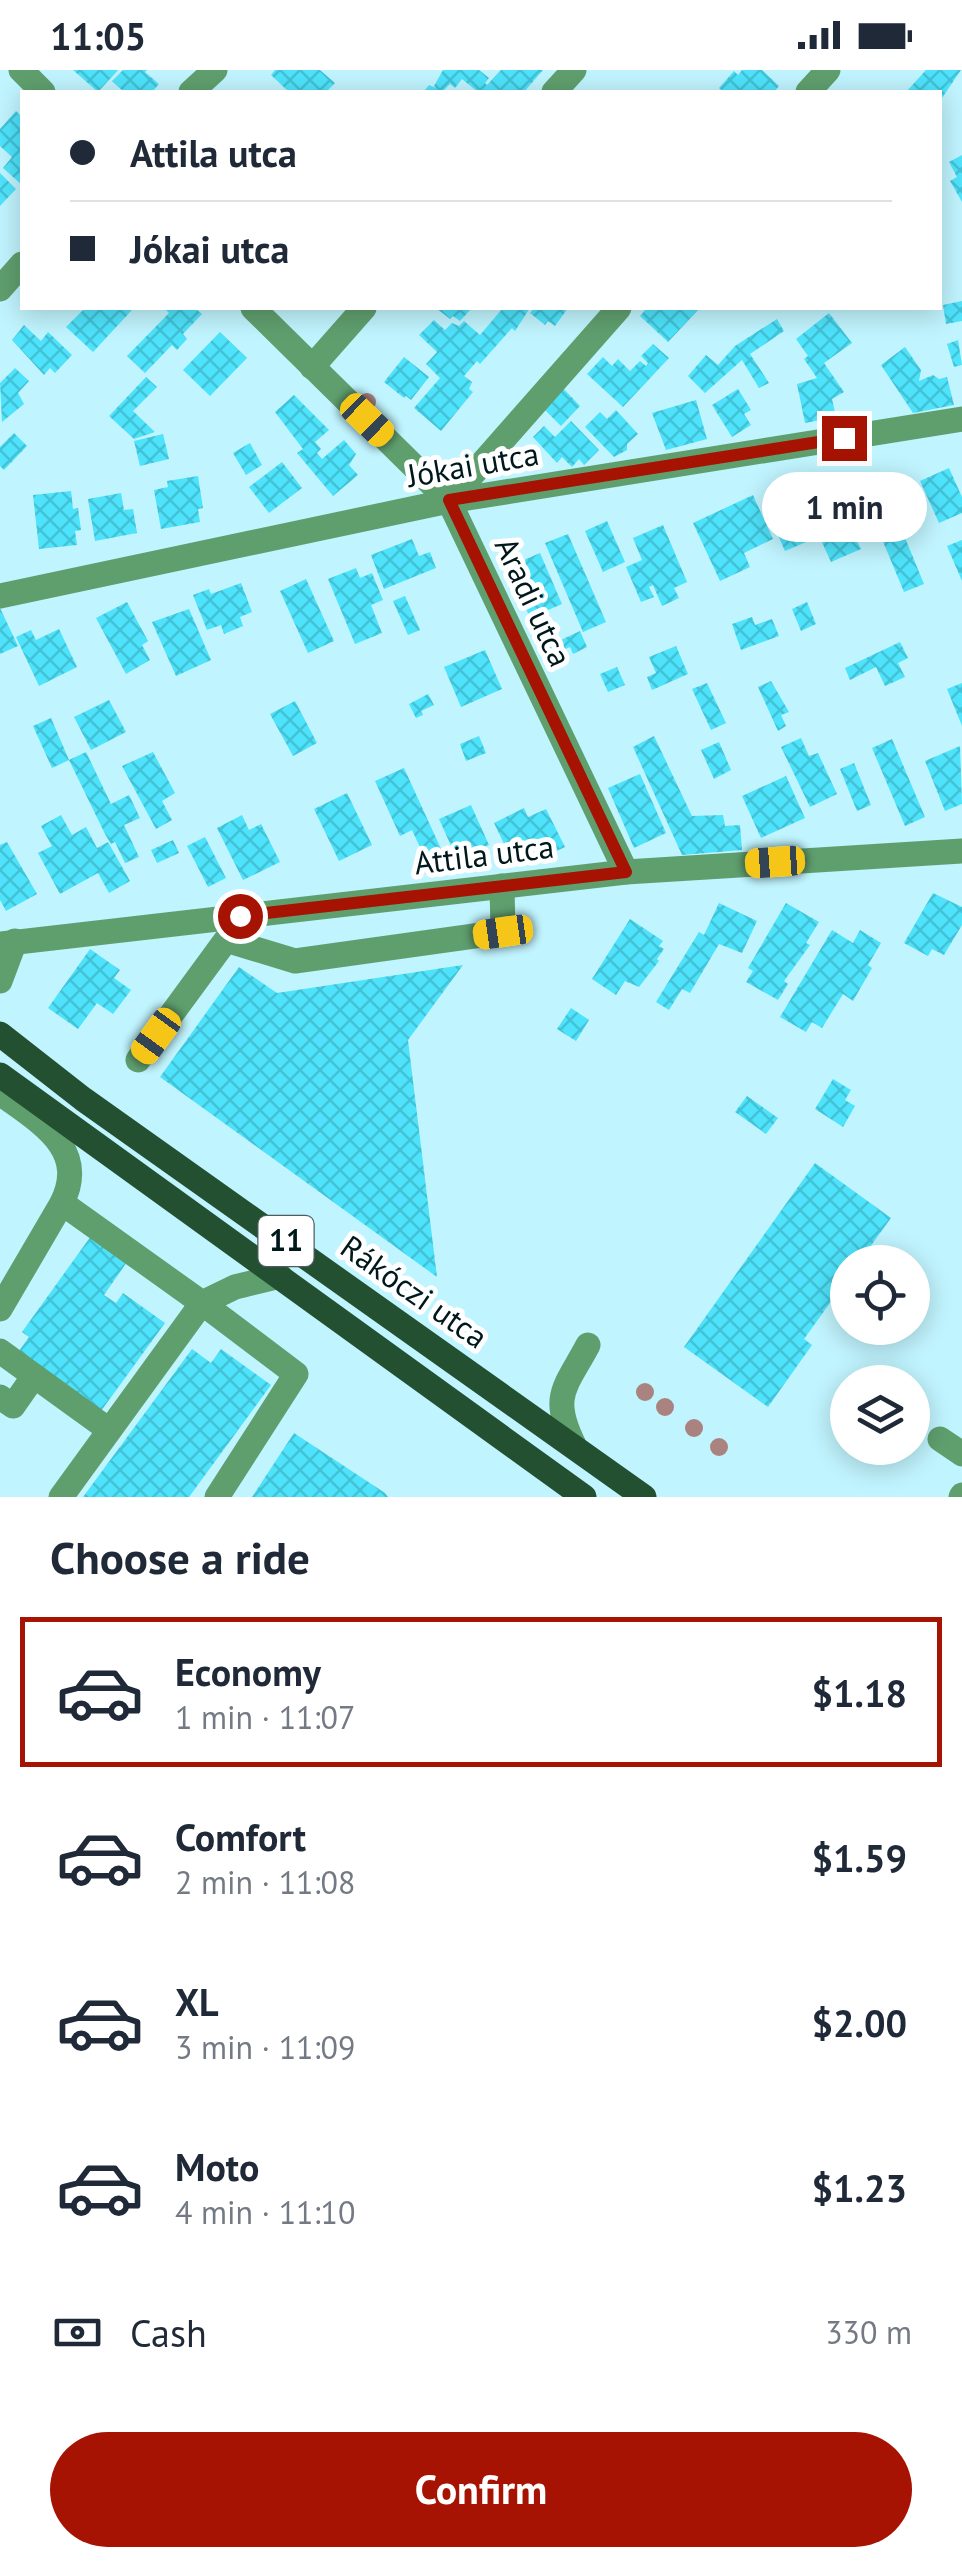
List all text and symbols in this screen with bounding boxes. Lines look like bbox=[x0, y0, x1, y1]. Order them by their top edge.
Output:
text: 11:05 bbox=[50, 11, 146, 60]
text: Attila utca bbox=[130, 128, 297, 177]
text: Jókai utca bbox=[130, 224, 289, 273]
car bbox=[335, 388, 399, 452]
route end bbox=[822, 416, 867, 461]
street label: Jókai utca bbox=[402, 432, 542, 497]
callout: 1 min bbox=[762, 473, 926, 543]
text: 1 min bbox=[805, 486, 884, 528]
street label: Aradi utca bbox=[486, 530, 582, 673]
street label: Attila utca bbox=[412, 825, 556, 883]
car bbox=[744, 845, 806, 879]
route start bbox=[218, 894, 263, 939]
car bbox=[471, 913, 535, 951]
car bbox=[126, 1003, 186, 1069]
road number: 11 bbox=[258, 1216, 314, 1266]
street label: Rákóczi utca bbox=[333, 1225, 496, 1357]
map controls bbox=[830, 1245, 930, 1465]
button: locate bbox=[830, 1245, 930, 1345]
button: layers bbox=[830, 1365, 930, 1465]
text: Choose a ride bbox=[50, 1528, 310, 1586]
icon: car bbox=[55, 1647, 145, 1737]
text: Economy bbox=[175, 1647, 321, 1696]
text: $1.18 bbox=[811, 1668, 907, 1717]
text: 1 min · 11:07 bbox=[175, 1696, 355, 1738]
icon: car bbox=[55, 1812, 145, 1902]
text: Comfort bbox=[175, 1812, 306, 1861]
text: $1.59 bbox=[811, 1833, 907, 1882]
text: 2 min · 11:08 bbox=[175, 1861, 355, 1903]
icon: car bbox=[55, 1977, 145, 2067]
text: XL bbox=[175, 1977, 219, 2026]
text: $2.00 bbox=[811, 1998, 907, 2047]
text: 3 min · 11:09 bbox=[175, 2026, 355, 2068]
icon: car bbox=[55, 2142, 145, 2232]
text: Moto bbox=[175, 2142, 259, 2191]
text: $1.23 bbox=[811, 2163, 907, 2212]
text: 4 min · 11:10 bbox=[175, 2191, 355, 2233]
icon: cash bbox=[50, 2305, 105, 2360]
text: Cash bbox=[130, 2308, 207, 2357]
text: 330 m bbox=[825, 2311, 912, 2353]
button: Confirm bbox=[50, 2432, 912, 2547]

